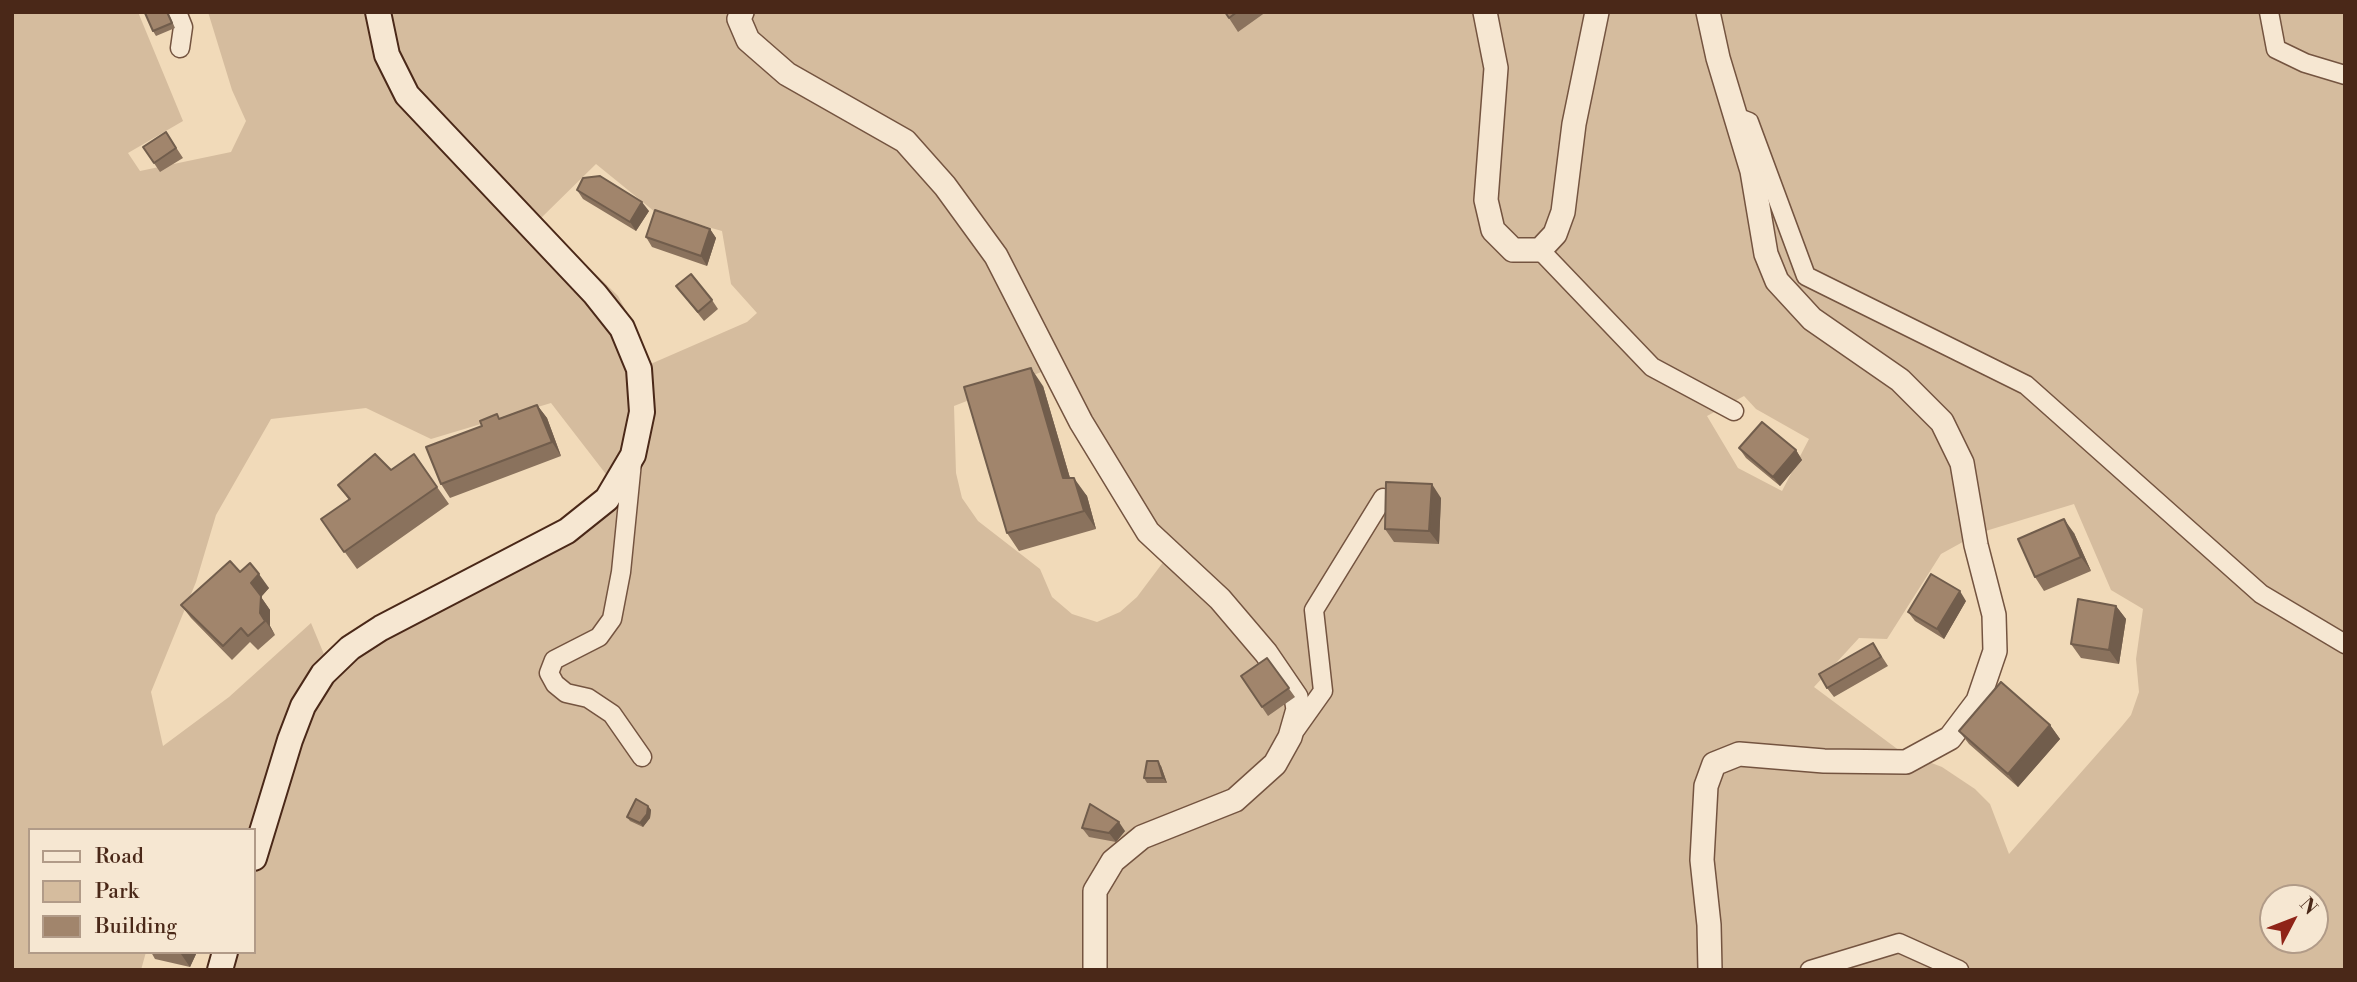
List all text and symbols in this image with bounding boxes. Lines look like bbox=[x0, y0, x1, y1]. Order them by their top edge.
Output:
legend bbox=[28, 828, 256, 954]
text: Road bbox=[95, 844, 144, 870]
text: Park bbox=[95, 879, 139, 905]
north arrow bbox=[2259, 884, 2329, 954]
text: N bbox=[2294, 893, 2322, 920]
text: Building bbox=[95, 914, 177, 940]

